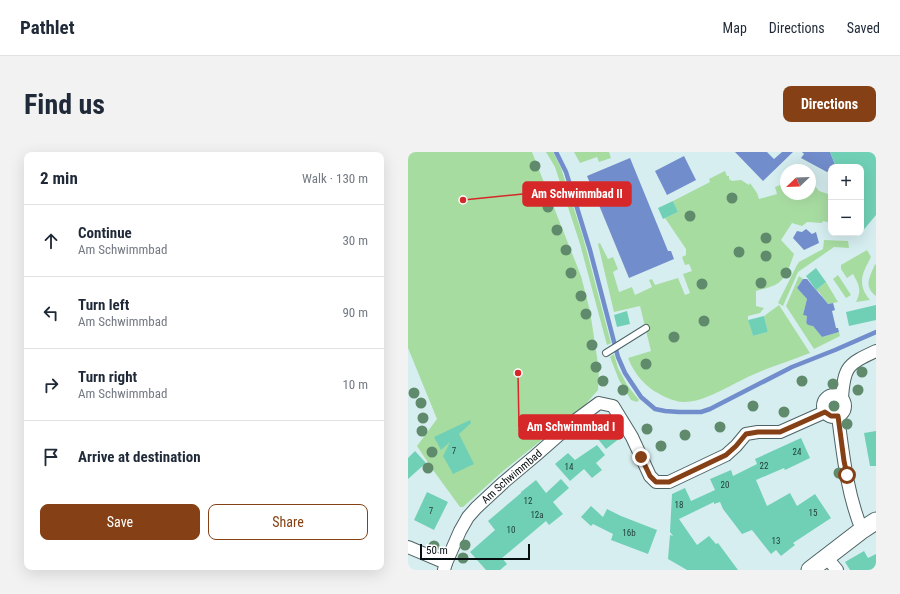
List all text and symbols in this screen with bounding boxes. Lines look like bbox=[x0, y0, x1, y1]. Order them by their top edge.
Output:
text: Pathlet bbox=[20, 16, 75, 39]
text: Map bbox=[723, 20, 747, 36]
text: Directions bbox=[769, 20, 825, 36]
text: Saved bbox=[847, 20, 880, 36]
button: Directions bbox=[783, 86, 876, 122]
text: Find us bbox=[24, 88, 105, 121]
north arrow bbox=[780, 164, 816, 200]
map controls bbox=[828, 164, 864, 236]
button: + bbox=[828, 164, 864, 200]
text: 2 min bbox=[40, 168, 78, 188]
text: Walk · 130 m bbox=[302, 171, 368, 186]
callout: Am Schwimmbad II bbox=[523, 182, 631, 206]
text: Am Schwimmbad II bbox=[531, 187, 623, 201]
button: − bbox=[828, 200, 864, 236]
text: Continue bbox=[78, 224, 132, 242]
icon: ahead bbox=[40, 230, 62, 252]
text: 30 m bbox=[342, 233, 368, 248]
text: Am Schwimmbad bbox=[78, 242, 167, 257]
text: Turn left bbox=[78, 296, 129, 314]
icon: left bbox=[40, 302, 62, 324]
text: 90 m bbox=[342, 305, 368, 320]
text: Am Schwimmbad bbox=[78, 314, 167, 329]
text: Turn right bbox=[78, 368, 137, 386]
icon: right bbox=[40, 374, 62, 396]
text: 10 m bbox=[342, 377, 368, 392]
text: Am Schwimmbad bbox=[78, 386, 167, 401]
callout: Am Schwimmbad I bbox=[519, 415, 623, 439]
text: Am Schwimmbad I bbox=[527, 420, 615, 434]
icon: arrive bbox=[40, 446, 62, 468]
house number: 7 bbox=[452, 446, 457, 456]
street label: Am Schwimmbad bbox=[479, 447, 545, 507]
house number: 24 bbox=[793, 447, 802, 457]
text: Arrive at destination bbox=[78, 448, 201, 466]
route end bbox=[632, 448, 650, 466]
house number: 22 bbox=[760, 461, 769, 471]
house number: 14 bbox=[565, 462, 574, 472]
route start bbox=[838, 466, 856, 484]
house number: 20 bbox=[721, 480, 729, 490]
house number: 12 bbox=[524, 496, 533, 506]
house number: 18 bbox=[675, 500, 683, 510]
button: Save bbox=[40, 504, 200, 540]
button: Share bbox=[208, 504, 368, 540]
house number: 7 bbox=[429, 506, 434, 516]
house number: 15 bbox=[809, 508, 818, 518]
house number: 12a bbox=[530, 510, 544, 520]
house number: 10 bbox=[507, 525, 515, 535]
house number: 16b bbox=[622, 528, 636, 538]
house number: 13 bbox=[772, 536, 780, 546]
scale bar bbox=[420, 542, 530, 561]
text: 50 m bbox=[426, 544, 448, 557]

